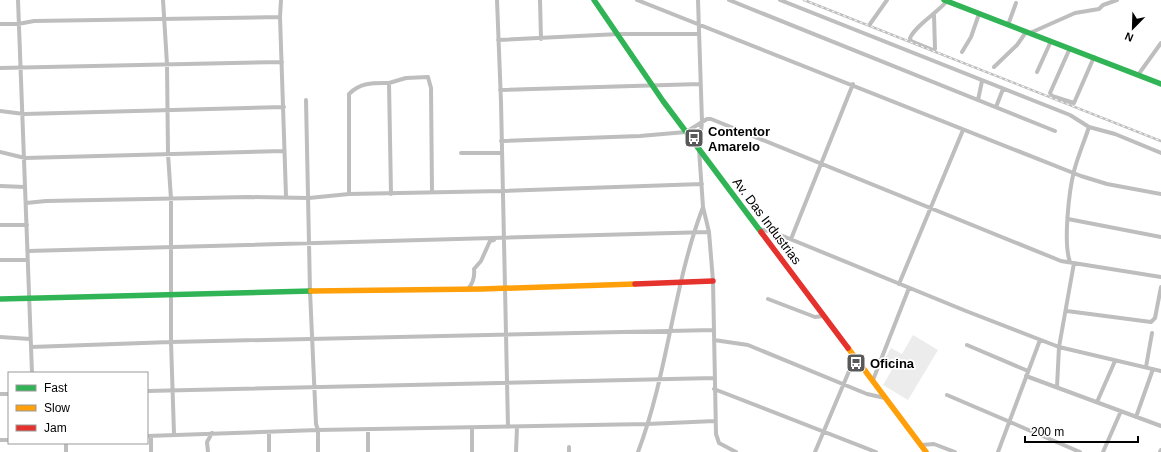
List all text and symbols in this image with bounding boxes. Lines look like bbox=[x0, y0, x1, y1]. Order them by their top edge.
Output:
north arrow bbox=[1113, 8, 1153, 48]
text: N bbox=[1123, 30, 1135, 44]
place label: Contentor Amarelo bbox=[708, 124, 770, 154]
bus stop icon: Contentor Amarelo bbox=[683, 127, 705, 149]
street label: Av. Das Industrias bbox=[730, 175, 805, 268]
bus stop icon: Oficina bbox=[845, 352, 867, 374]
place label: Oficina bbox=[870, 356, 915, 371]
legend bbox=[8, 372, 148, 444]
text: Fast bbox=[44, 381, 68, 395]
text: Slow bbox=[44, 401, 70, 415]
scale bar bbox=[1025, 418, 1138, 444]
text: Jam bbox=[44, 421, 67, 435]
text: 200 m bbox=[1031, 425, 1064, 439]

